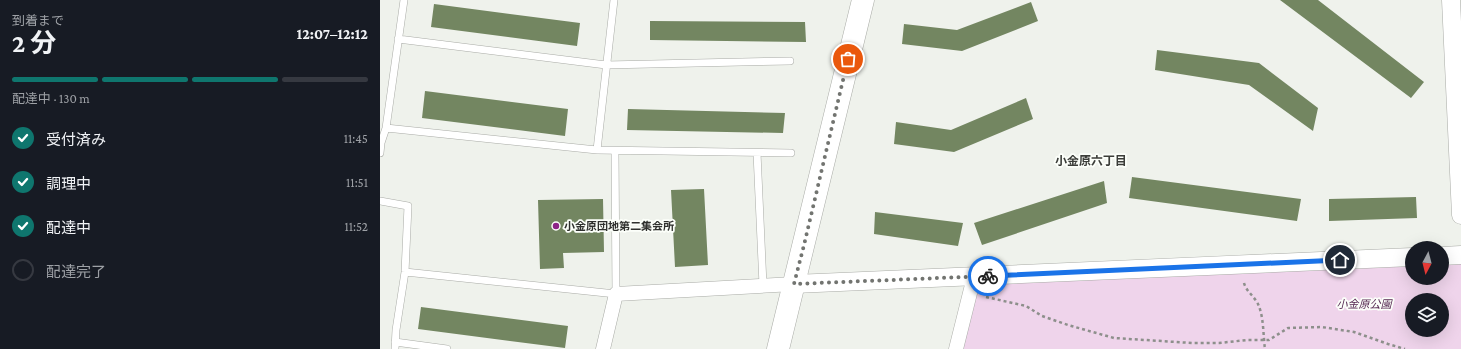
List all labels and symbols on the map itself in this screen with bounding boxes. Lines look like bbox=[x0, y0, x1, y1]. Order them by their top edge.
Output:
pin bbox=[831, 42, 865, 76]
district label: 小金原六丁目 bbox=[1055, 154, 1127, 168]
place label: 小金原団地第二集会所 bbox=[564, 220, 674, 232]
marker: 小金原団地第二集会所 bbox=[551, 221, 561, 231]
north arrow bbox=[1405, 241, 1449, 285]
pin bbox=[1323, 243, 1357, 277]
courier bbox=[968, 256, 1008, 296]
park label: 小金原公園 bbox=[1337, 298, 1393, 310]

